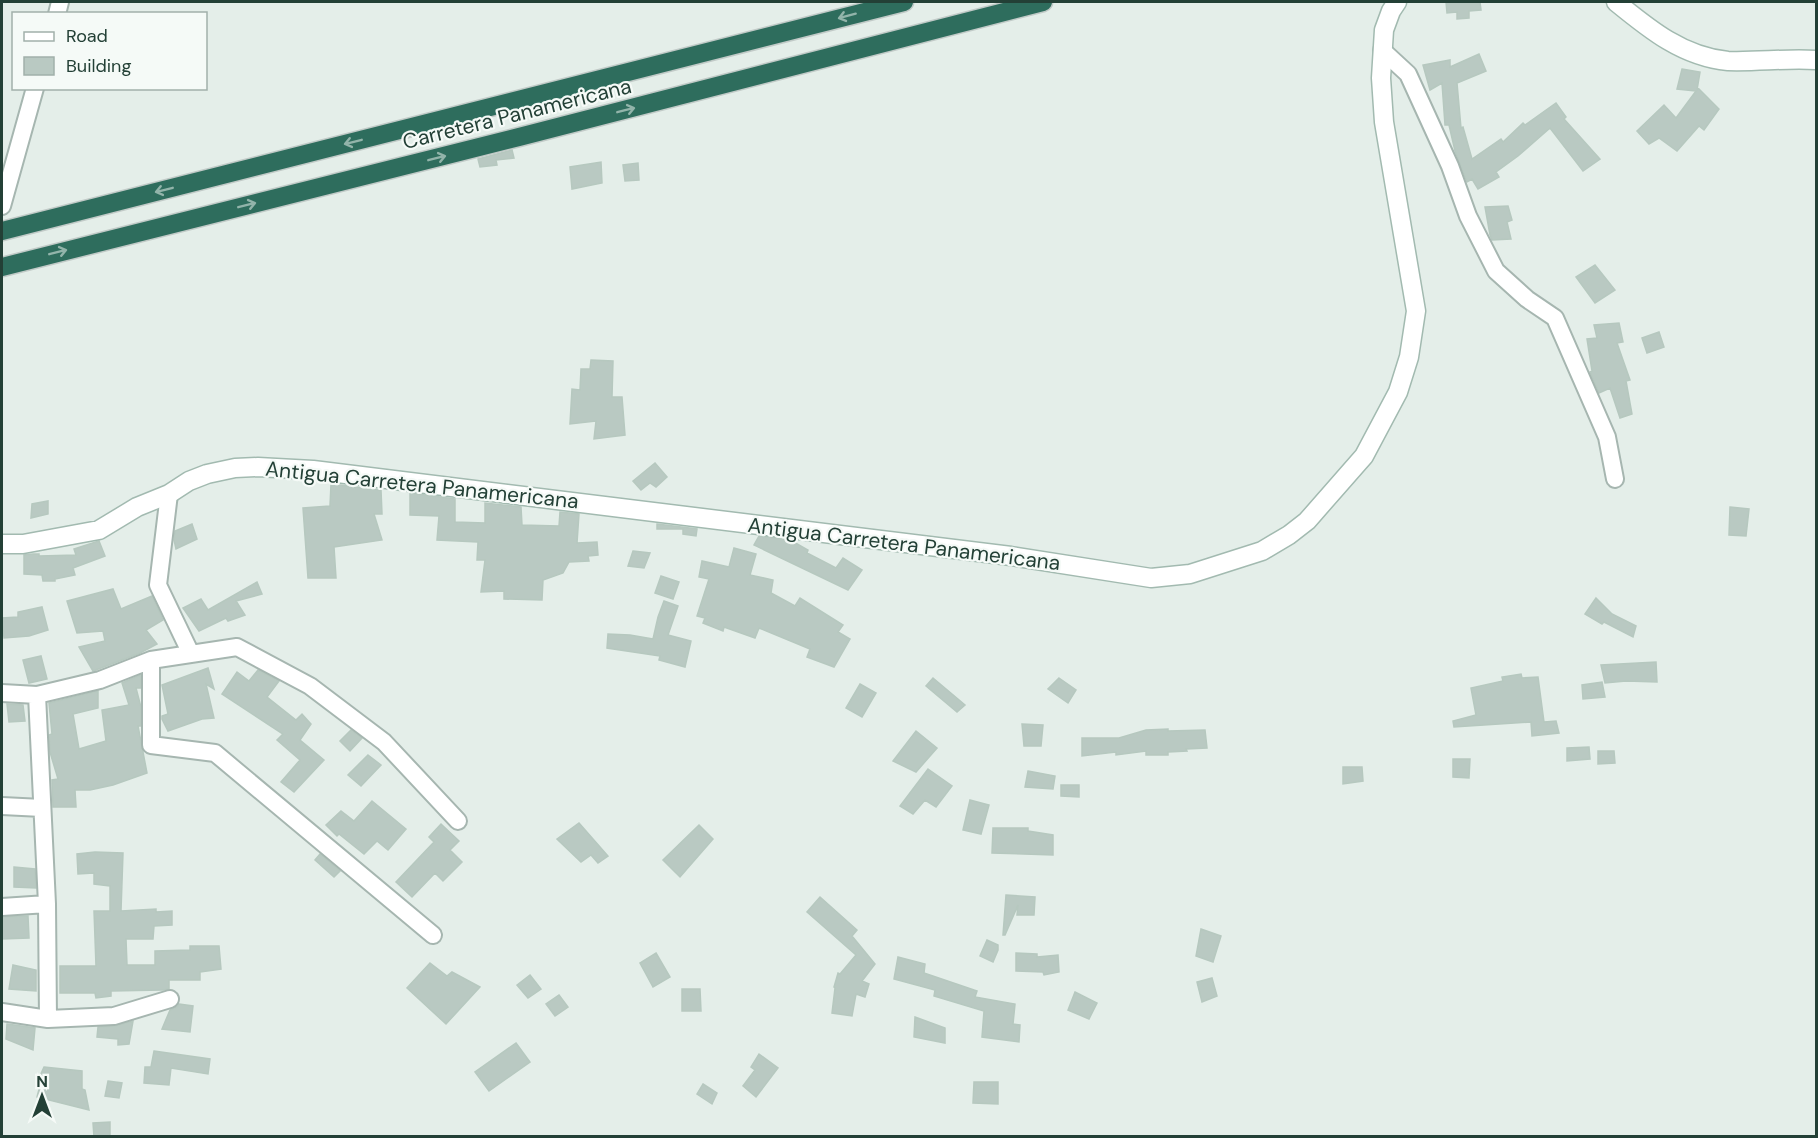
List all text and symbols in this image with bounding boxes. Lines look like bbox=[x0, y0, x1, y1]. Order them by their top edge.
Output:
one-way arrow bbox=[838, 11, 857, 23]
legend bbox=[12, 12, 207, 90]
text: Road bbox=[66, 24, 108, 48]
text: Building bbox=[66, 54, 131, 78]
street label: Carretera Panamericana bbox=[400, 72, 634, 156]
one-way arrow bbox=[616, 103, 635, 115]
one-way arrow bbox=[344, 136, 363, 148]
one-way arrow bbox=[427, 151, 446, 163]
one-way arrow bbox=[155, 184, 174, 196]
one-way arrow bbox=[238, 199, 257, 211]
one-way arrow bbox=[48, 246, 67, 258]
street label: Antigua Carretera Panamericana bbox=[264, 455, 580, 515]
street label: Antigua Carretera Panamericana bbox=[746, 511, 1062, 577]
north arrow bbox=[12, 1066, 72, 1126]
text: N bbox=[36, 1071, 48, 1092]

